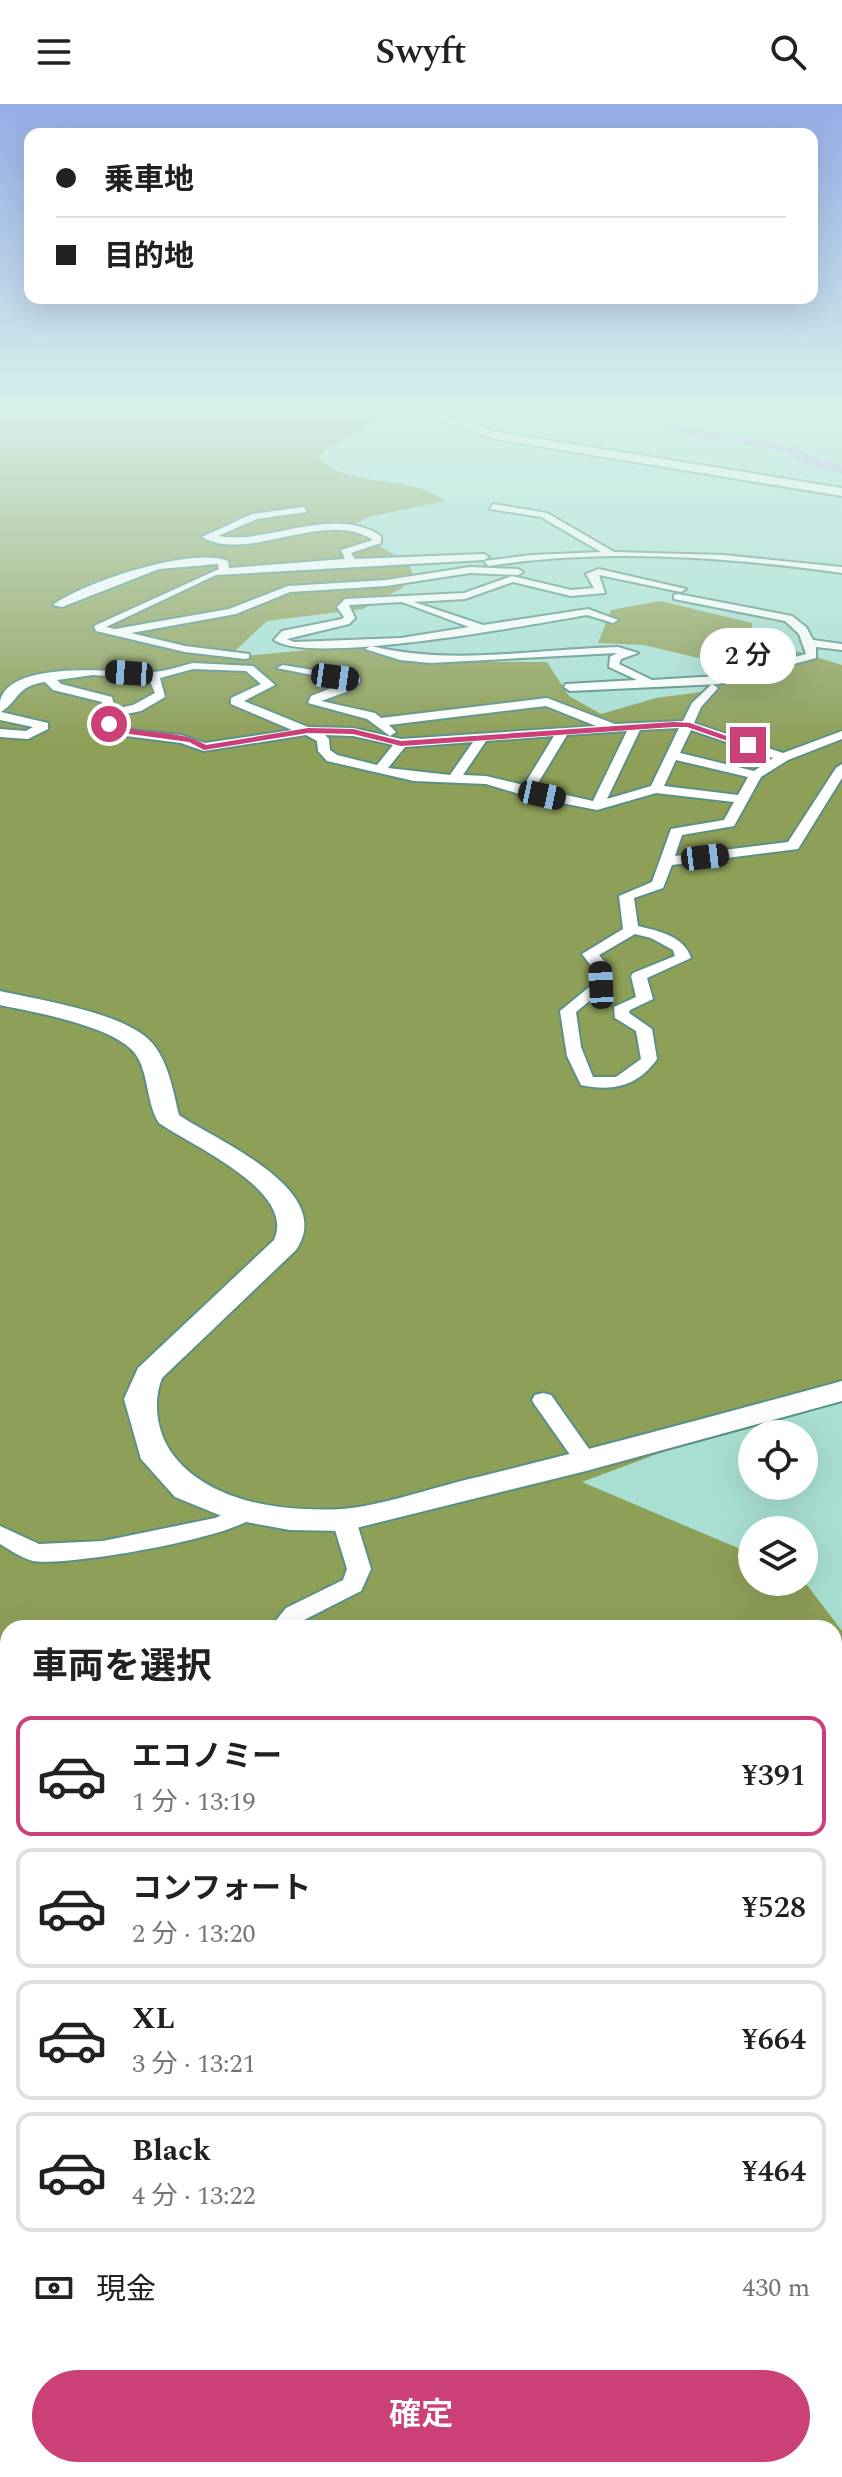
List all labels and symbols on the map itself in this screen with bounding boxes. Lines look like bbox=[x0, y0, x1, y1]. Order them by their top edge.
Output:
callout: 2 分 bbox=[700, 629, 796, 685]
car bbox=[104, 659, 154, 687]
car bbox=[310, 662, 360, 692]
route start bbox=[91, 706, 127, 742]
route end bbox=[730, 727, 766, 763]
car bbox=[516, 778, 568, 812]
car bbox=[680, 842, 730, 872]
car bbox=[588, 960, 614, 1010]

